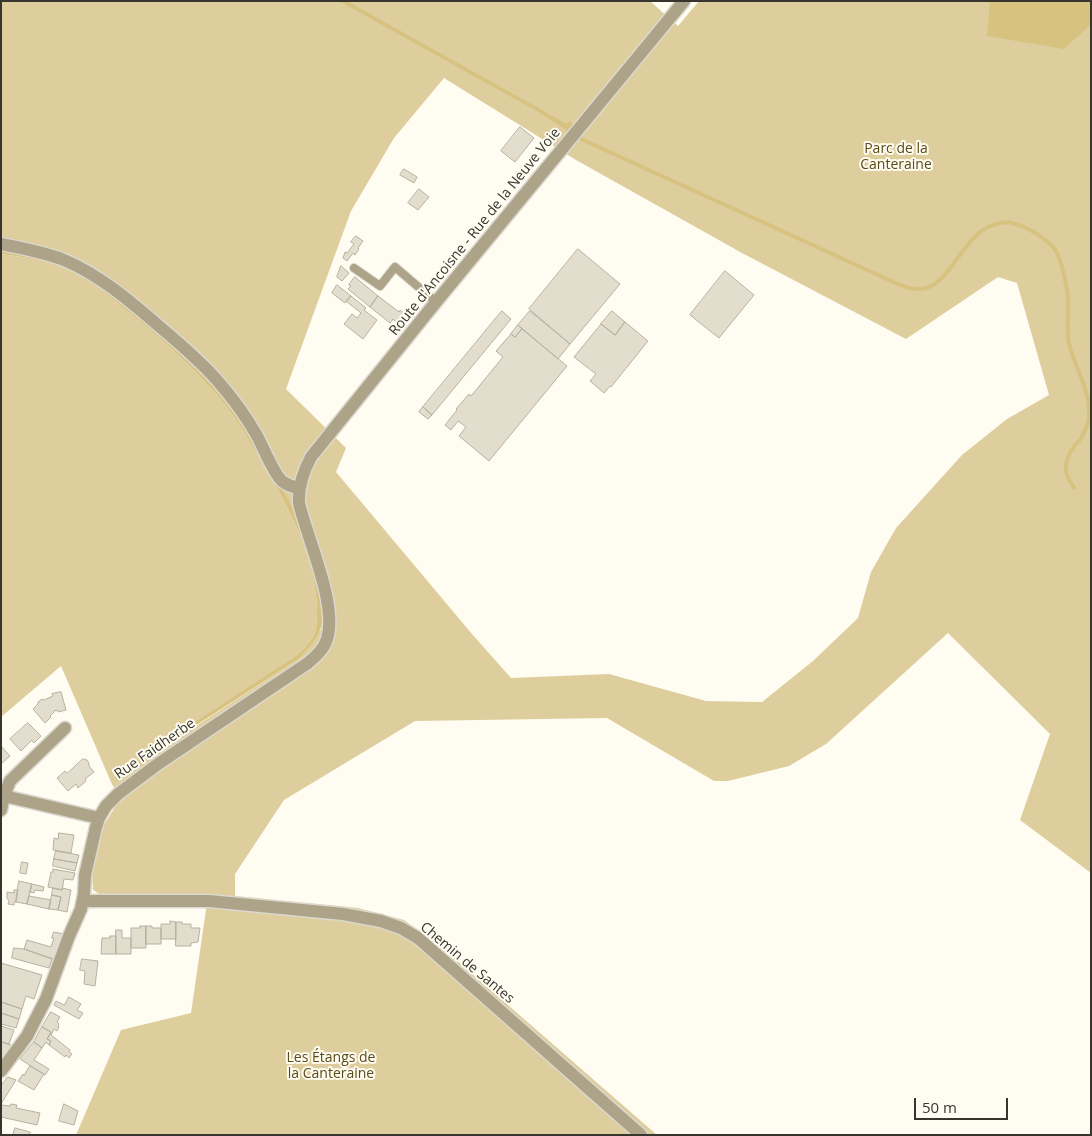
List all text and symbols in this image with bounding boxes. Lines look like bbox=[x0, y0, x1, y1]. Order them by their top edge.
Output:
street label: Route d'Ancoisne - Rue de la Neuve Voie bbox=[386, 125, 564, 339]
park label: Parc de la Canteraine bbox=[860, 141, 932, 174]
street label: Rue Faidherbe bbox=[112, 715, 198, 783]
street label: Chemin de Santes bbox=[417, 919, 517, 1007]
park label: Les Étangs de la Canteraine bbox=[287, 1050, 375, 1082]
scale bar bbox=[917, 1088, 1011, 1120]
text: 50 m bbox=[922, 1097, 957, 1117]

